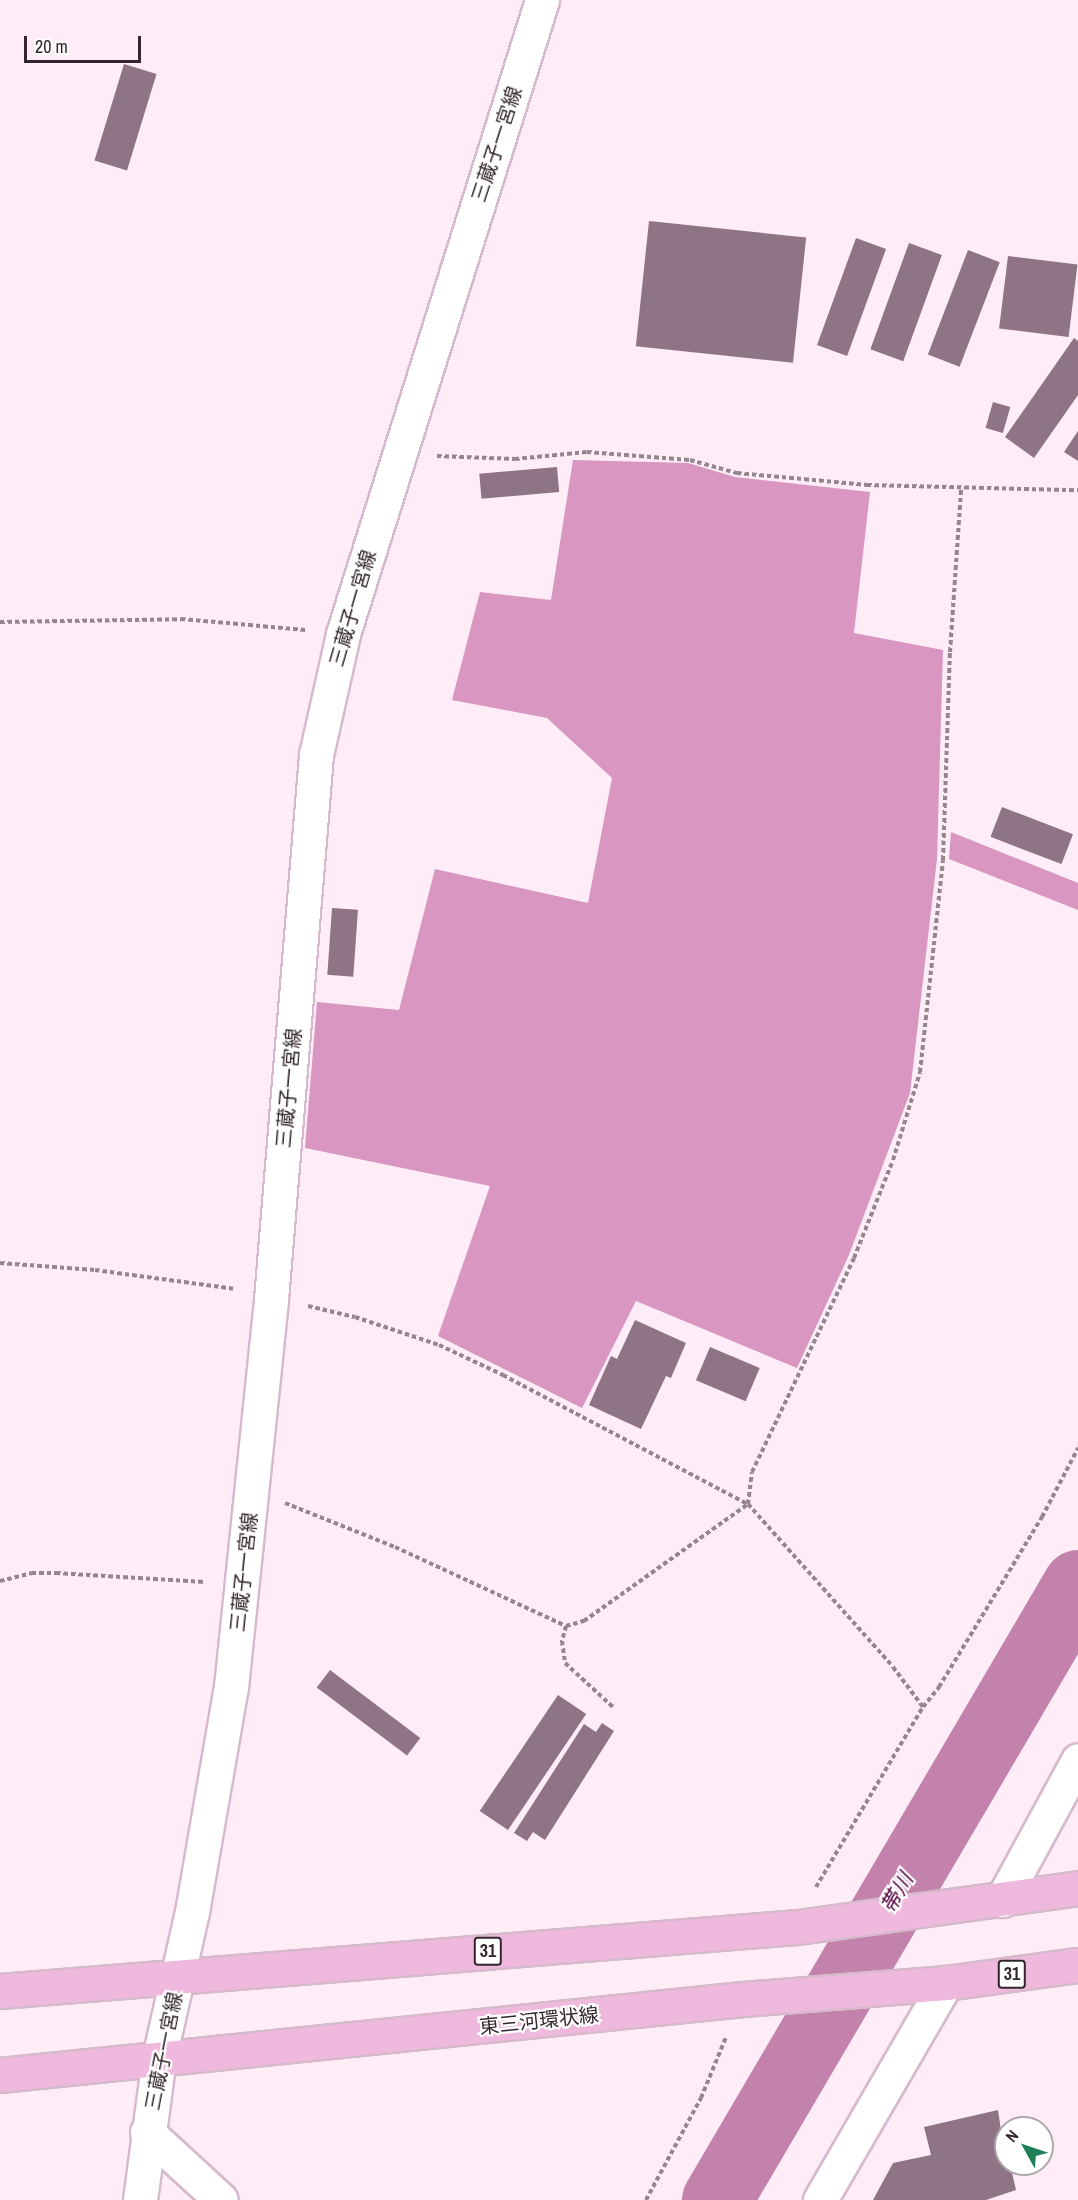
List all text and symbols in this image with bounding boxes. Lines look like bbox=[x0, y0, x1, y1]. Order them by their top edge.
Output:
scale bar bbox=[27, 24, 144, 62]
text: 20 m bbox=[35, 34, 68, 59]
street label: 三蔵子一宮線 bbox=[466, 83, 526, 205]
street label: 三蔵子一宮線 bbox=[324, 547, 380, 669]
street label: 三蔵子一宮線 bbox=[271, 1027, 305, 1149]
street label: 三蔵子一宮線 bbox=[225, 1511, 261, 1633]
water label: 帯川 bbox=[876, 1869, 918, 1917]
road number: 31 bbox=[473, 1936, 503, 1966]
road number: 31 bbox=[997, 1959, 1027, 1989]
street label: 三蔵子一宮線 bbox=[140, 1990, 186, 2112]
street label: 東三河環状線 bbox=[478, 2002, 600, 2038]
north arrow bbox=[994, 2116, 1054, 2176]
text: N bbox=[1000, 2125, 1023, 2146]

